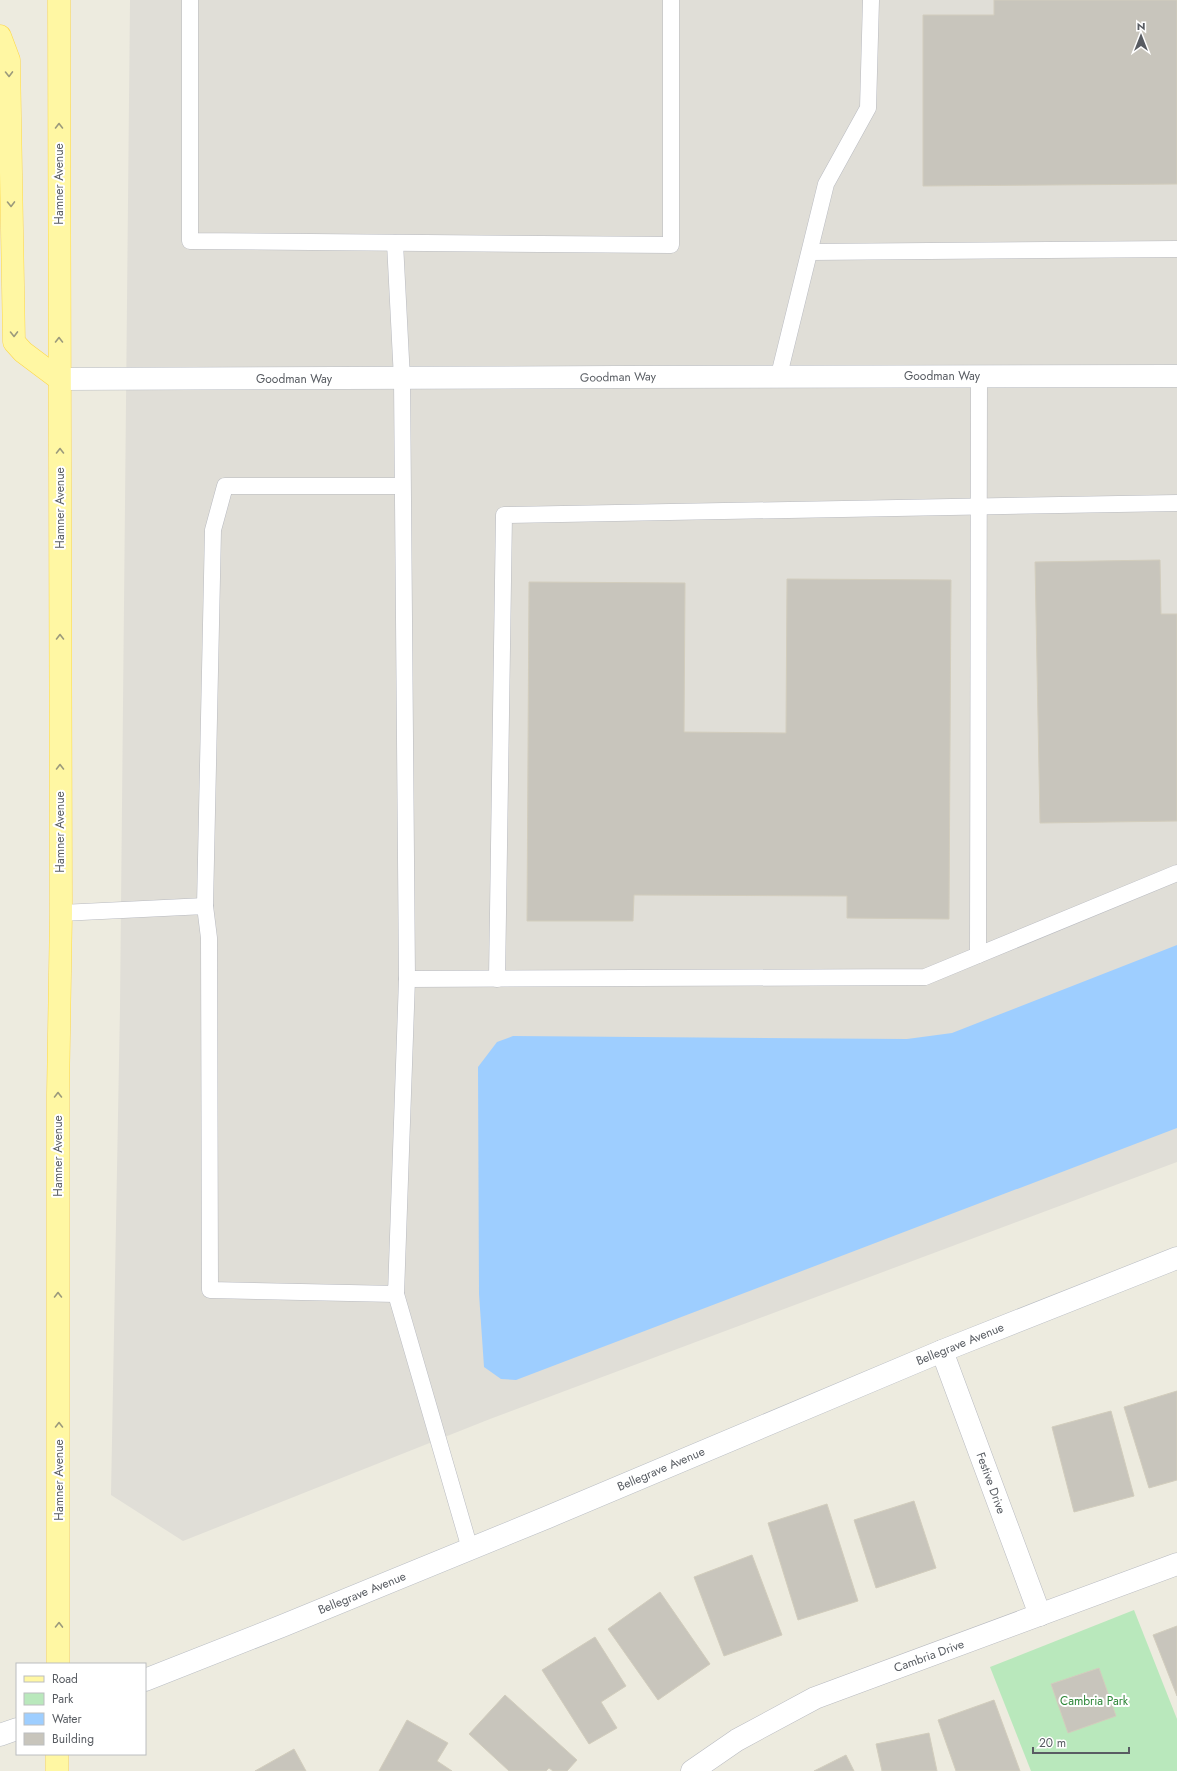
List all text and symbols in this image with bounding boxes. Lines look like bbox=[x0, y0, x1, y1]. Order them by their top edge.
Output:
north arrow bbox=[1121, 16, 1161, 56]
text: N bbox=[1137, 18, 1145, 34]
one-way arrow bbox=[5, 71, 13, 77]
one-way arrow bbox=[55, 123, 63, 129]
street label: Hamner Avenue bbox=[50, 143, 68, 225]
one-way arrow bbox=[7, 201, 16, 207]
one-way arrow bbox=[10, 331, 18, 337]
one-way arrow bbox=[55, 337, 63, 343]
street label: Goodman Way bbox=[580, 367, 657, 387]
street label: Goodman Way bbox=[904, 367, 981, 385]
street label: Goodman Way bbox=[256, 370, 333, 388]
one-way arrow bbox=[56, 448, 64, 454]
street label: Hamner Avenue bbox=[51, 467, 69, 549]
one-way arrow bbox=[56, 634, 64, 640]
one-way arrow bbox=[56, 764, 64, 770]
street label: Hamner Avenue bbox=[51, 791, 69, 873]
one-way arrow bbox=[54, 1092, 62, 1098]
street label: Hamner Avenue bbox=[49, 1115, 67, 1197]
one-way arrow bbox=[54, 1292, 62, 1298]
street label: Bellegrave Avenue bbox=[913, 1318, 1007, 1370]
one-way arrow bbox=[55, 1422, 63, 1428]
street label: Hamner Avenue bbox=[50, 1439, 68, 1521]
street label: Bellegrave Avenue bbox=[614, 1442, 708, 1496]
street label: Festive Drive bbox=[972, 1450, 1010, 1516]
street label: Bellegrave Avenue bbox=[315, 1567, 409, 1619]
one-way arrow bbox=[55, 1622, 63, 1628]
street label: Cambria Drive bbox=[891, 1635, 967, 1677]
legend bbox=[16, 1663, 146, 1755]
text: Road bbox=[52, 1670, 78, 1688]
text: Park bbox=[52, 1690, 74, 1708]
park label: Cambria Park bbox=[1060, 1692, 1129, 1710]
text: Water bbox=[52, 1710, 83, 1728]
scale bar bbox=[1033, 1729, 1129, 1755]
text: Building bbox=[52, 1730, 94, 1748]
text: 20 m bbox=[1039, 1734, 1066, 1752]

